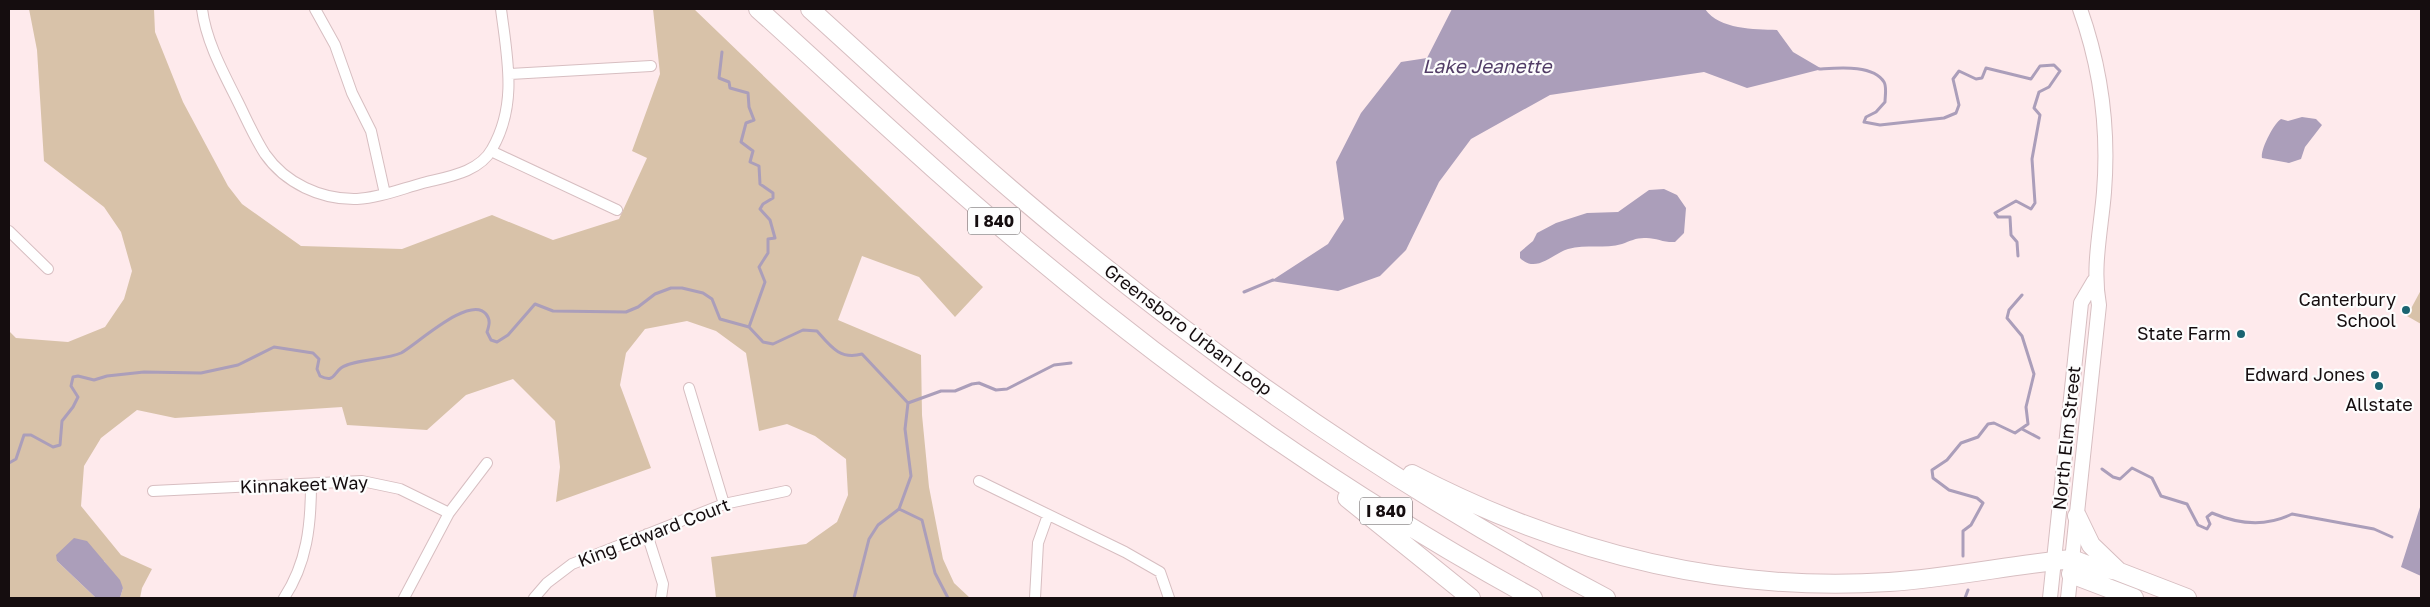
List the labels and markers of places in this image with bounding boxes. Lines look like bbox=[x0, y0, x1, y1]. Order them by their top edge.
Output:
place label: Canterbury School bbox=[2298, 288, 2396, 331]
marker: Canterbury School bbox=[2400, 304, 2412, 316]
place label: State Farm bbox=[2137, 322, 2231, 344]
marker: State Farm bbox=[2235, 328, 2247, 340]
place label: Edward Jones bbox=[2244, 363, 2365, 385]
marker: Edward Jones bbox=[2369, 369, 2381, 381]
marker: Allstate bbox=[2373, 380, 2385, 392]
place label: Allstate bbox=[2345, 393, 2413, 415]

